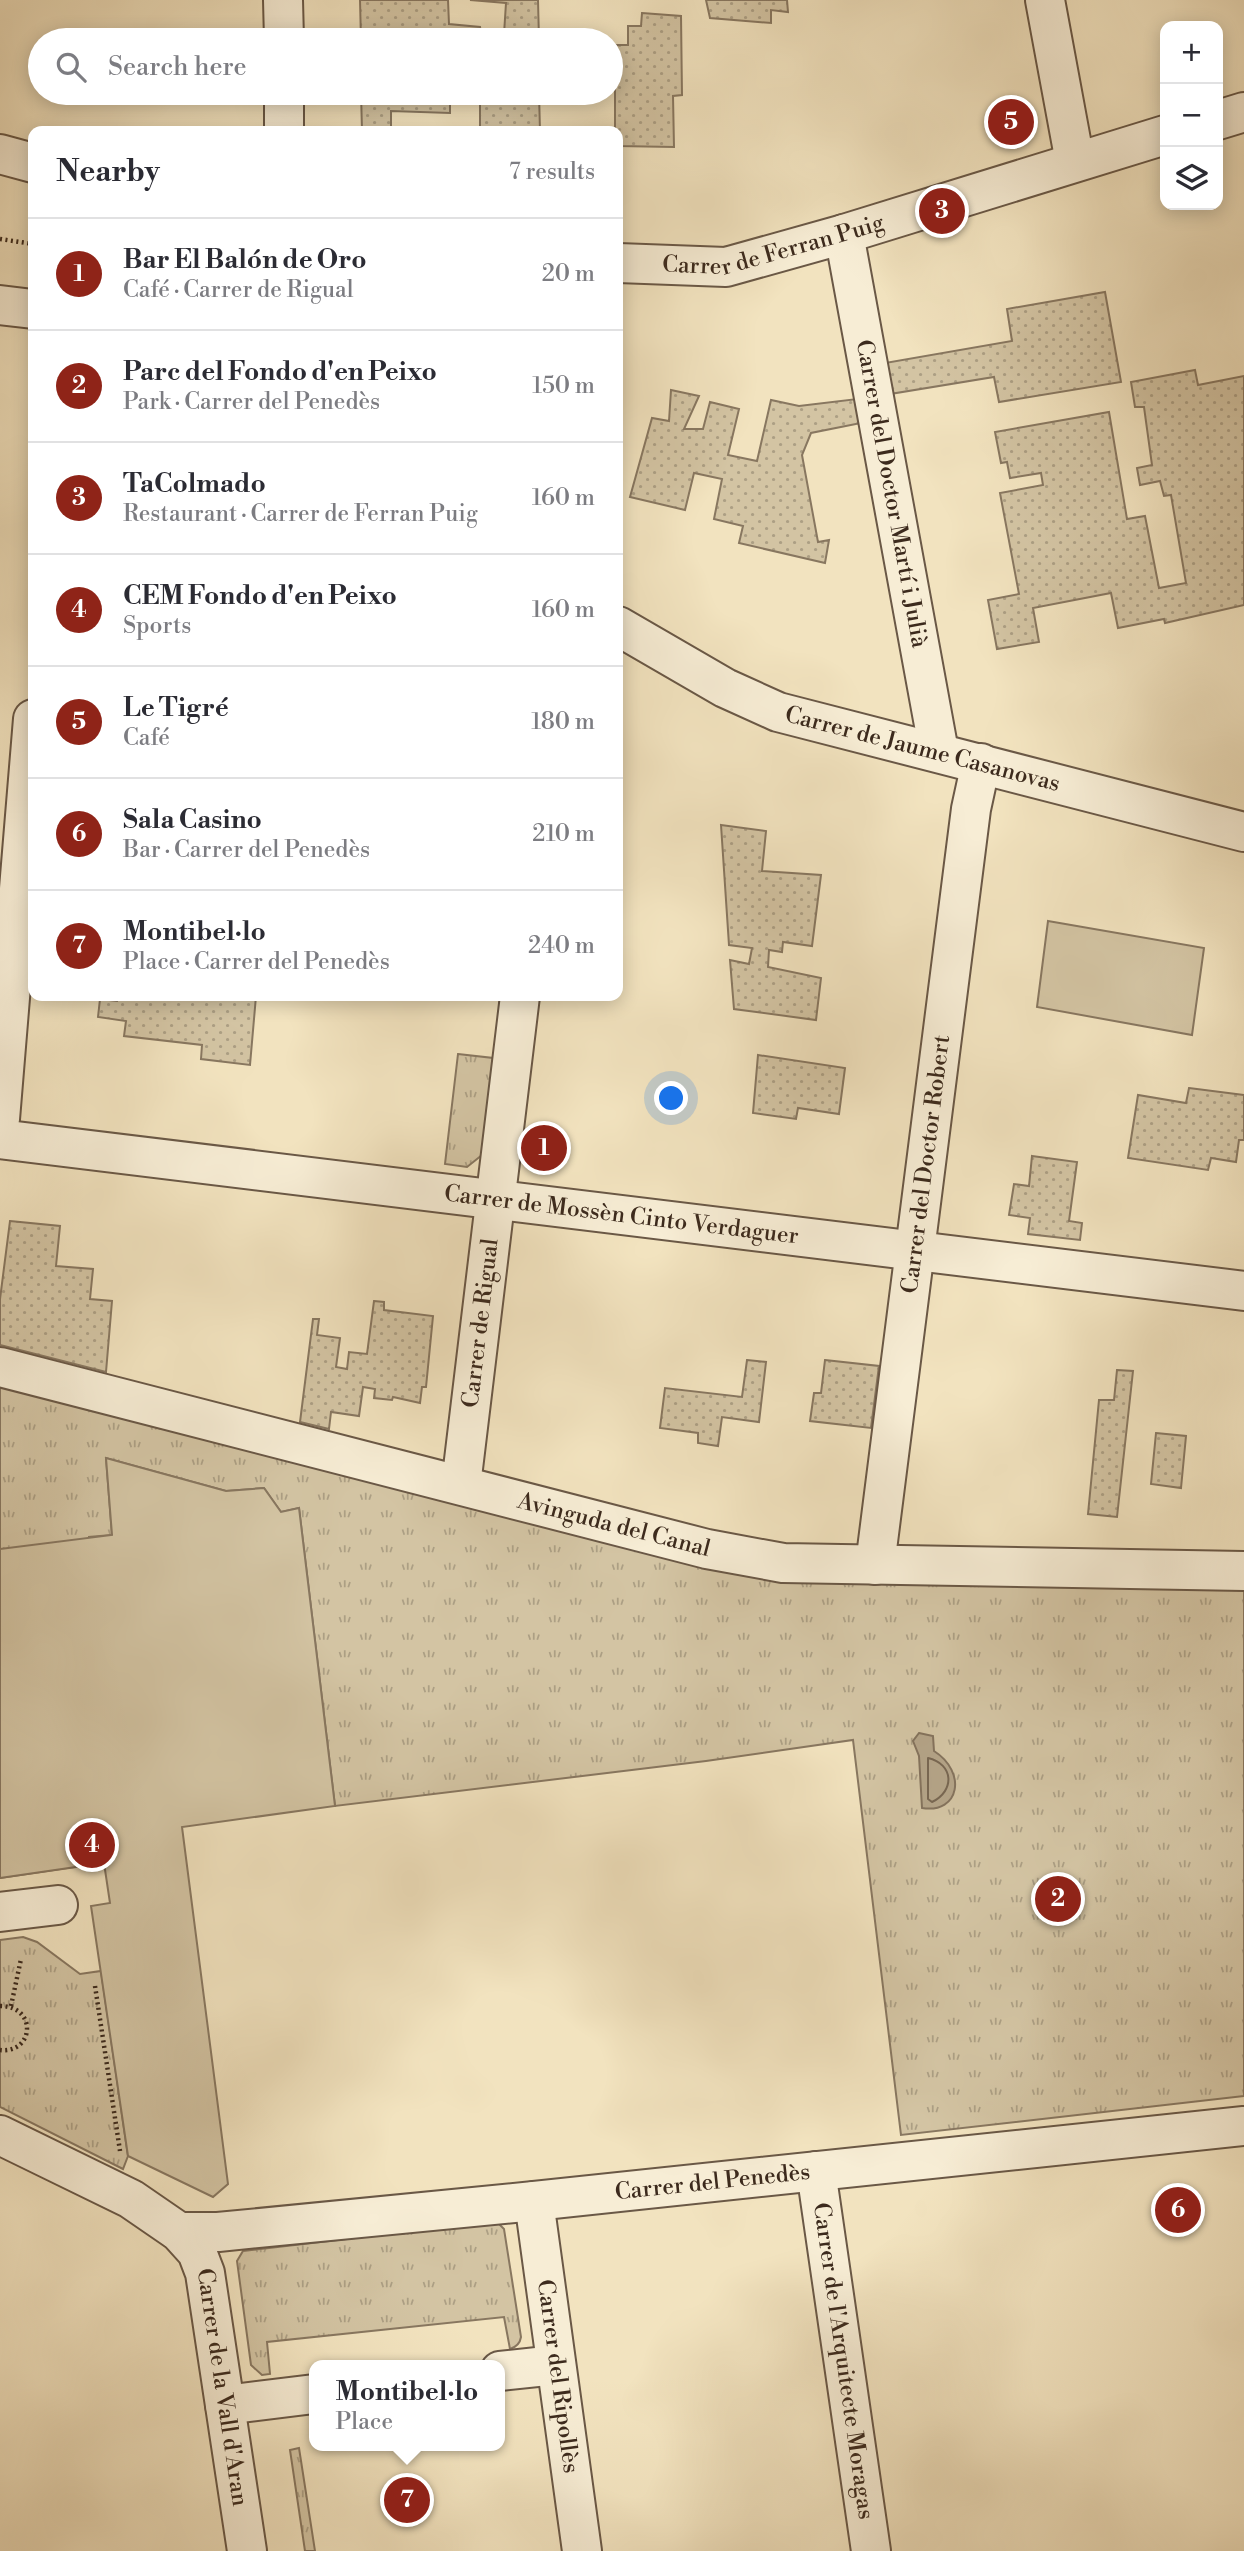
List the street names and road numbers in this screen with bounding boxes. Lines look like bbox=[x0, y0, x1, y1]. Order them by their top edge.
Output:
street label: Carrer de Ferran Puig bbox=[662, 208, 888, 282]
street label: Carrer del Doctor Martí i Julià bbox=[850, 337, 934, 650]
street label: Carrer de Jaume Casanovas bbox=[782, 700, 1063, 798]
street label: Carrer del Doctor Robert bbox=[896, 1033, 956, 1295]
street label: Carrer de Mossèn Cinto Verdaguer bbox=[443, 1179, 800, 1250]
street label: Carrer de Rigual bbox=[456, 1237, 505, 1409]
street label: Avinguda del Canal bbox=[514, 1487, 713, 1563]
street label: Carrer del Penedès bbox=[613, 2158, 812, 2206]
street label: Carrer de l'Arquitecte Moragas bbox=[807, 2201, 880, 2521]
street label: Carrer de la Vall d'Aran bbox=[190, 2266, 254, 2508]
street label: Carrer del Ripollès bbox=[531, 2278, 585, 2475]

